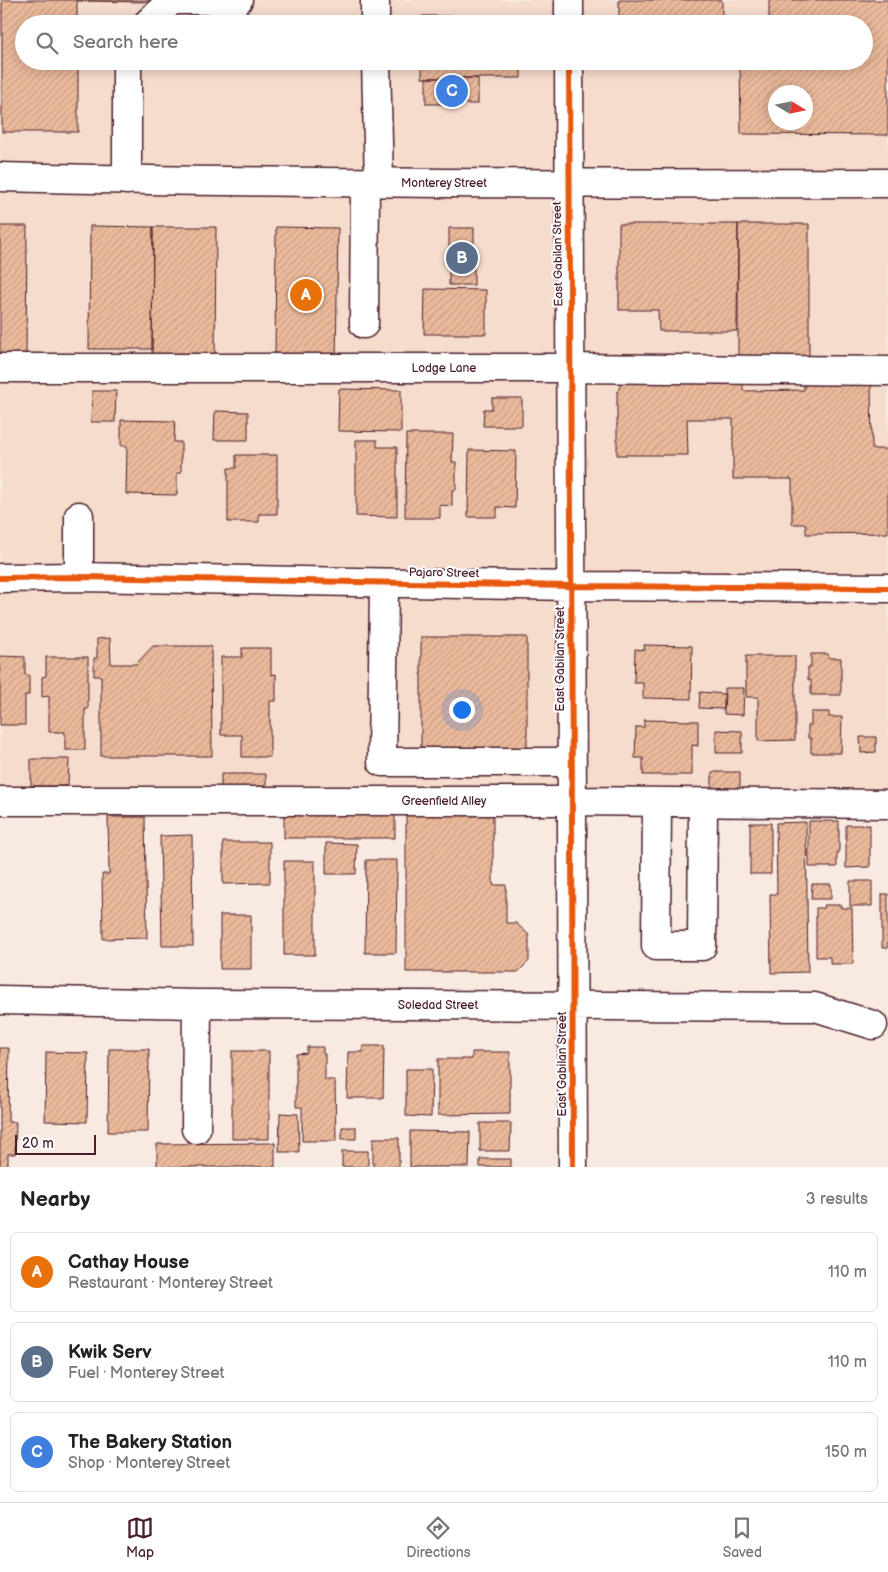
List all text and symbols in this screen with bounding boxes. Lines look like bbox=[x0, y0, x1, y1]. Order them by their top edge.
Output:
search box bbox=[15, 15, 873, 70]
icon: search bbox=[33, 29, 61, 57]
text: Search here bbox=[73, 31, 178, 54]
pin: C bbox=[436, 72, 468, 110]
north arrow bbox=[768, 85, 813, 130]
street label: Monterey Street bbox=[401, 176, 487, 191]
street label: East Gabilan Street bbox=[550, 201, 566, 307]
pin: B bbox=[446, 239, 478, 277]
pin: A bbox=[290, 276, 322, 314]
street label: Lodge Lane bbox=[412, 361, 476, 376]
street label: Pajaro Street bbox=[409, 565, 480, 581]
street label: East Gabilan Street bbox=[553, 606, 568, 712]
your location bbox=[449, 697, 475, 723]
street label: Greenfield Alley bbox=[402, 794, 487, 809]
street label: Soledad Street bbox=[398, 998, 478, 1013]
street label: East Gabilan Street bbox=[555, 1011, 570, 1117]
scale bar bbox=[15, 1132, 96, 1155]
text: 20 m bbox=[22, 1135, 54, 1152]
text: Nearby bbox=[20, 1187, 90, 1212]
text: 3 results bbox=[806, 1190, 868, 1209]
text: Cathay House bbox=[68, 1251, 189, 1274]
text: A bbox=[32, 1263, 42, 1282]
text: 110 m bbox=[828, 1263, 867, 1282]
text: Restaurant · Monterey Street bbox=[68, 1274, 273, 1293]
text: Kwik Serv bbox=[68, 1341, 152, 1364]
text: B bbox=[31, 1353, 43, 1372]
text: 110 m bbox=[828, 1353, 867, 1372]
text: Fuel · Monterey Street bbox=[68, 1364, 225, 1383]
text: The Bakery Station bbox=[68, 1431, 232, 1454]
text: C bbox=[31, 1443, 43, 1462]
text: 150 m bbox=[825, 1443, 867, 1462]
text: Shop · Monterey Street bbox=[68, 1454, 230, 1473]
tab: Map bbox=[126, 1514, 154, 1561]
tab: Directions bbox=[406, 1514, 471, 1561]
tab: Saved bbox=[723, 1514, 762, 1561]

